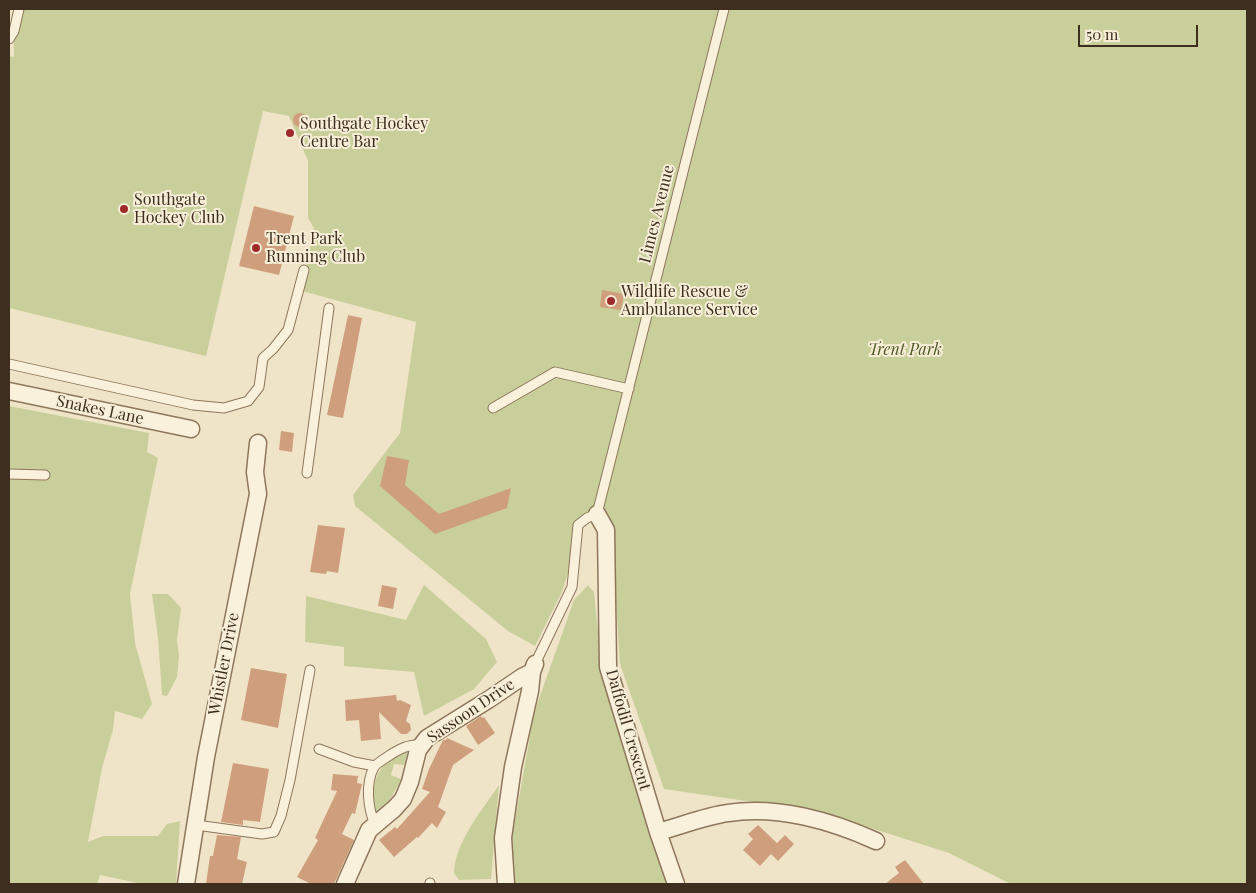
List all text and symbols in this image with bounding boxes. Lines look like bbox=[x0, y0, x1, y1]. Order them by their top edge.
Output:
scale bar bbox=[1081, 15, 1201, 47]
text: 50 m bbox=[1086, 24, 1118, 44]
place label: Southgate Hockey Centre Bar bbox=[300, 114, 428, 152]
marker: Southgate Hockey Centre Bar bbox=[284, 127, 296, 139]
street label: Limes Avenue bbox=[636, 163, 678, 265]
place label: Southgate Hockey Club bbox=[134, 190, 225, 228]
marker: Southgate Hockey Club bbox=[118, 203, 130, 215]
place label: Trent Park Running Club bbox=[266, 229, 365, 267]
marker: Trent Park Running Club bbox=[250, 242, 262, 254]
place label: Wildlife Rescue & Ambulance Service bbox=[621, 282, 758, 320]
marker: Wildlife Rescue & Ambulance Service bbox=[605, 295, 617, 307]
park label: Trent Park bbox=[868, 340, 942, 360]
street label: Snakes Lane bbox=[55, 391, 145, 429]
street label: Whistler Drive bbox=[205, 611, 243, 717]
street label: Daffodil Crescent bbox=[602, 667, 654, 793]
street label: Sassoon Drive bbox=[424, 675, 518, 747]

